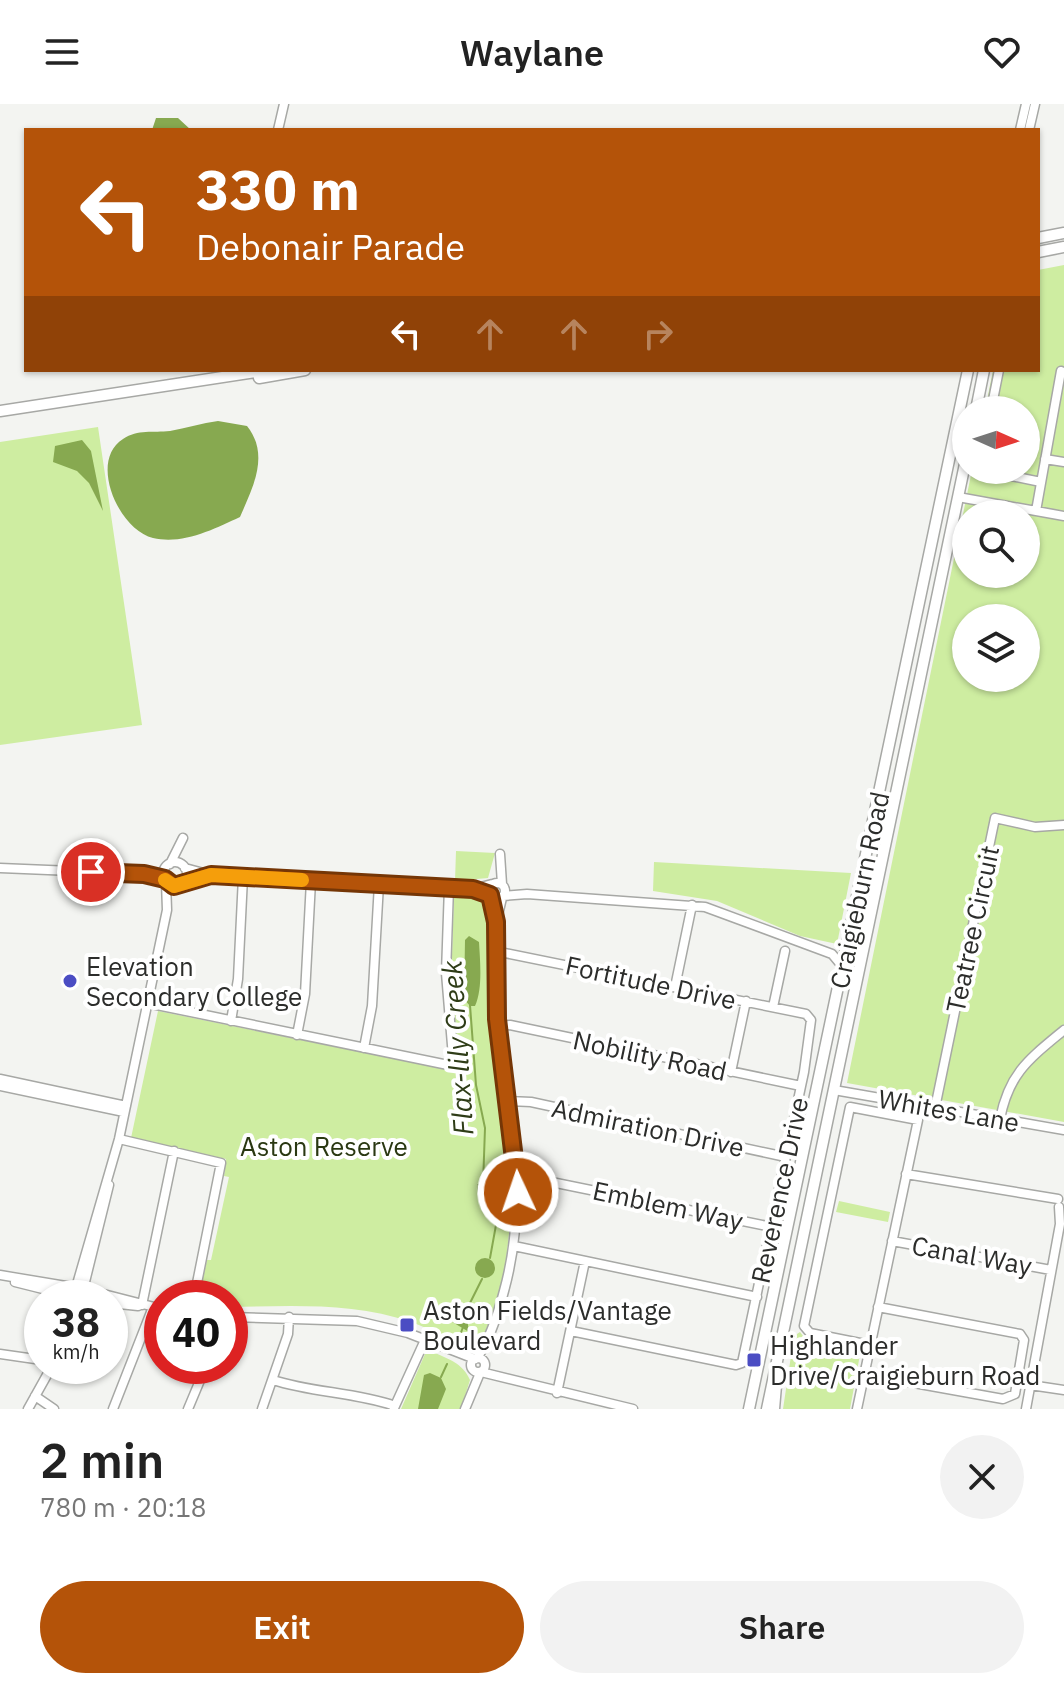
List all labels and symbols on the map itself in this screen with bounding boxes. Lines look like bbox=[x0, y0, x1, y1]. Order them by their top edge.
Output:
north arrow bbox=[952, 396, 1040, 484]
street label: Craigieburn Road bbox=[822, 788, 896, 992]
pin bbox=[57, 838, 125, 906]
street label: Teatree Circuit bbox=[938, 842, 1006, 1016]
street label: Fortitude Drive bbox=[563, 947, 739, 1017]
place label: Elevation Secondary College bbox=[86, 949, 302, 1013]
water label: Flax-lily Creek bbox=[432, 959, 482, 1136]
marker: Elevation Secondary College bbox=[61, 972, 79, 990]
street label: Nobility Road bbox=[570, 1022, 730, 1088]
street label: Whites Lane bbox=[876, 1081, 1022, 1139]
street label: Admiration Drive bbox=[549, 1090, 747, 1164]
street label: Reverence Drive bbox=[743, 1094, 815, 1286]
park label: Aston Reserve bbox=[240, 1129, 408, 1163]
position arrow bbox=[476, 1150, 560, 1234]
street label: Emblem Way bbox=[590, 1172, 746, 1238]
street label: Canal Way bbox=[909, 1228, 1035, 1282]
speed limit sign: 40 bbox=[144, 1280, 248, 1384]
place label: Aston Fields/Vantage Boulevard bbox=[423, 1293, 672, 1357]
marker: Aston Fields/Vantage Boulevard bbox=[398, 1316, 416, 1334]
place label: Highlander Drive/Craigieburn Road bbox=[770, 1328, 1040, 1392]
marker: Highlander Drive/Craigieburn Road bbox=[745, 1351, 763, 1369]

